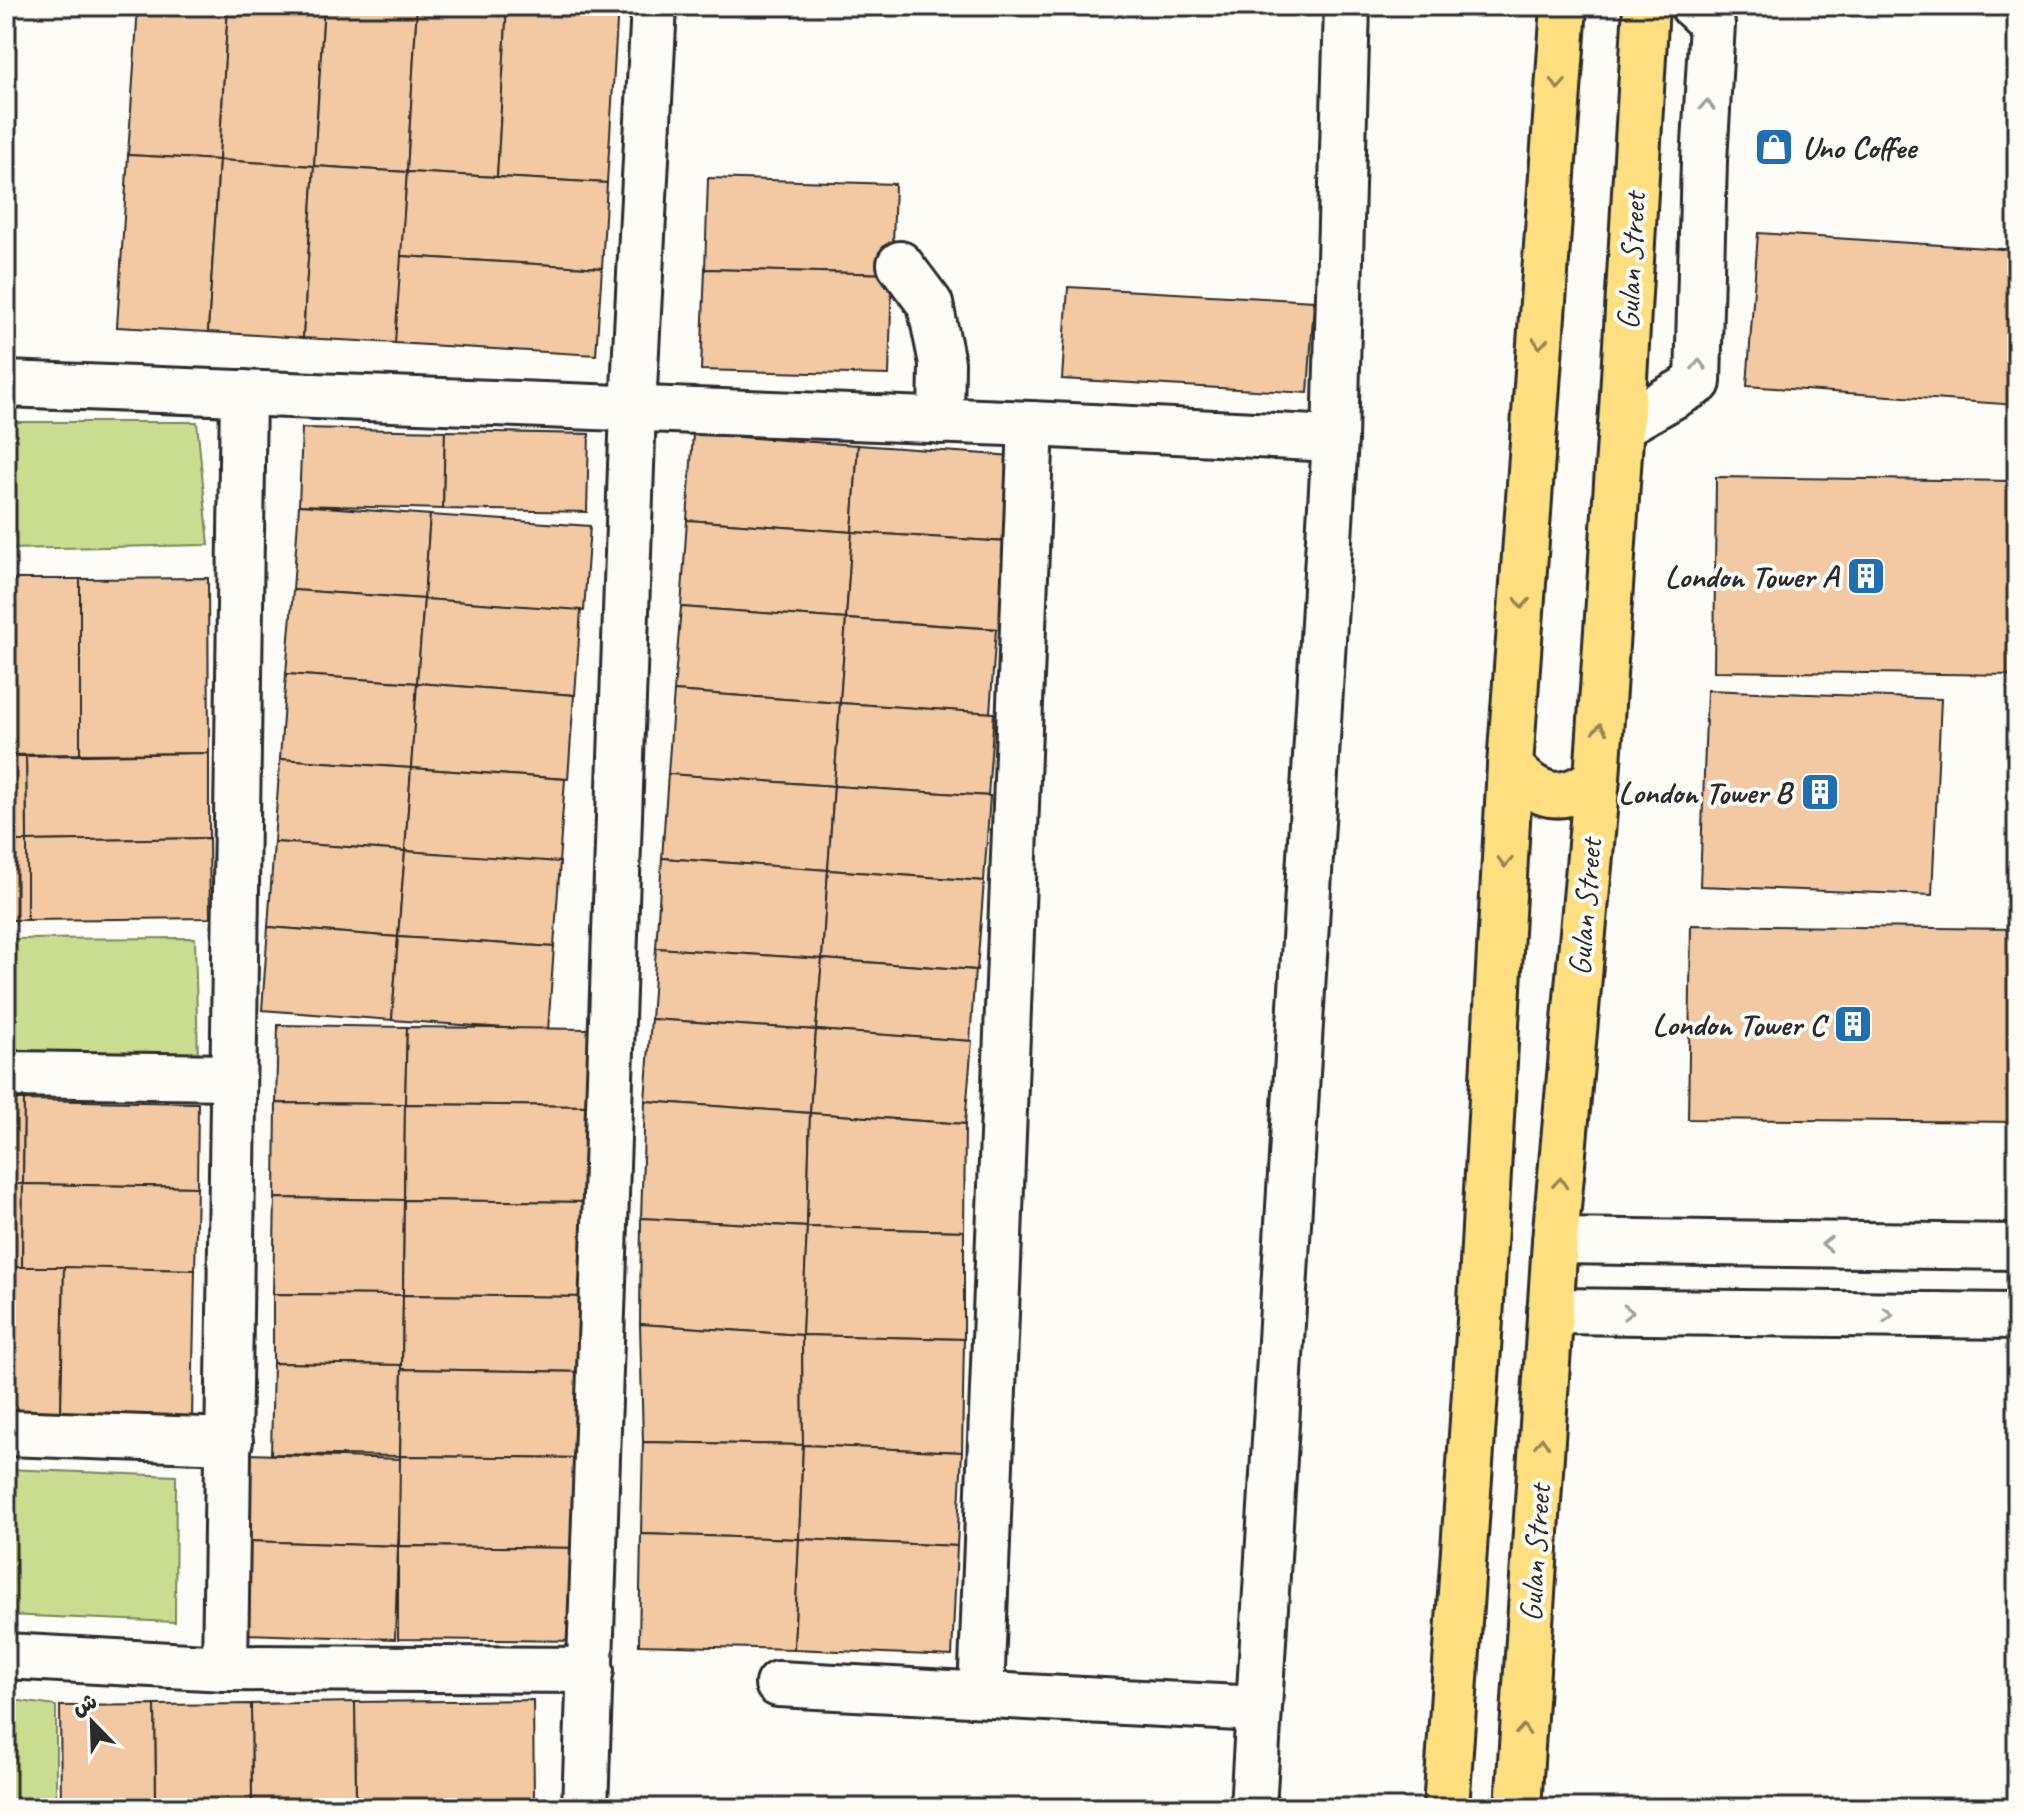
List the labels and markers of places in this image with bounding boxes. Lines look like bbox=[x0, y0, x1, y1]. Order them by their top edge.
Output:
shop icon: Uno Coffee bbox=[1753, 126, 1795, 168]
place label: Uno Coffee bbox=[1802, 127, 1919, 168]
building icon: London Tower A bbox=[1845, 555, 1887, 597]
place label: London Tower A bbox=[1665, 556, 1841, 597]
building icon: London Tower B bbox=[1799, 771, 1841, 813]
place label: London Tower B bbox=[1618, 772, 1794, 813]
building icon: London Tower C bbox=[1832, 1003, 1874, 1045]
place label: London Tower C bbox=[1652, 1004, 1829, 1045]

